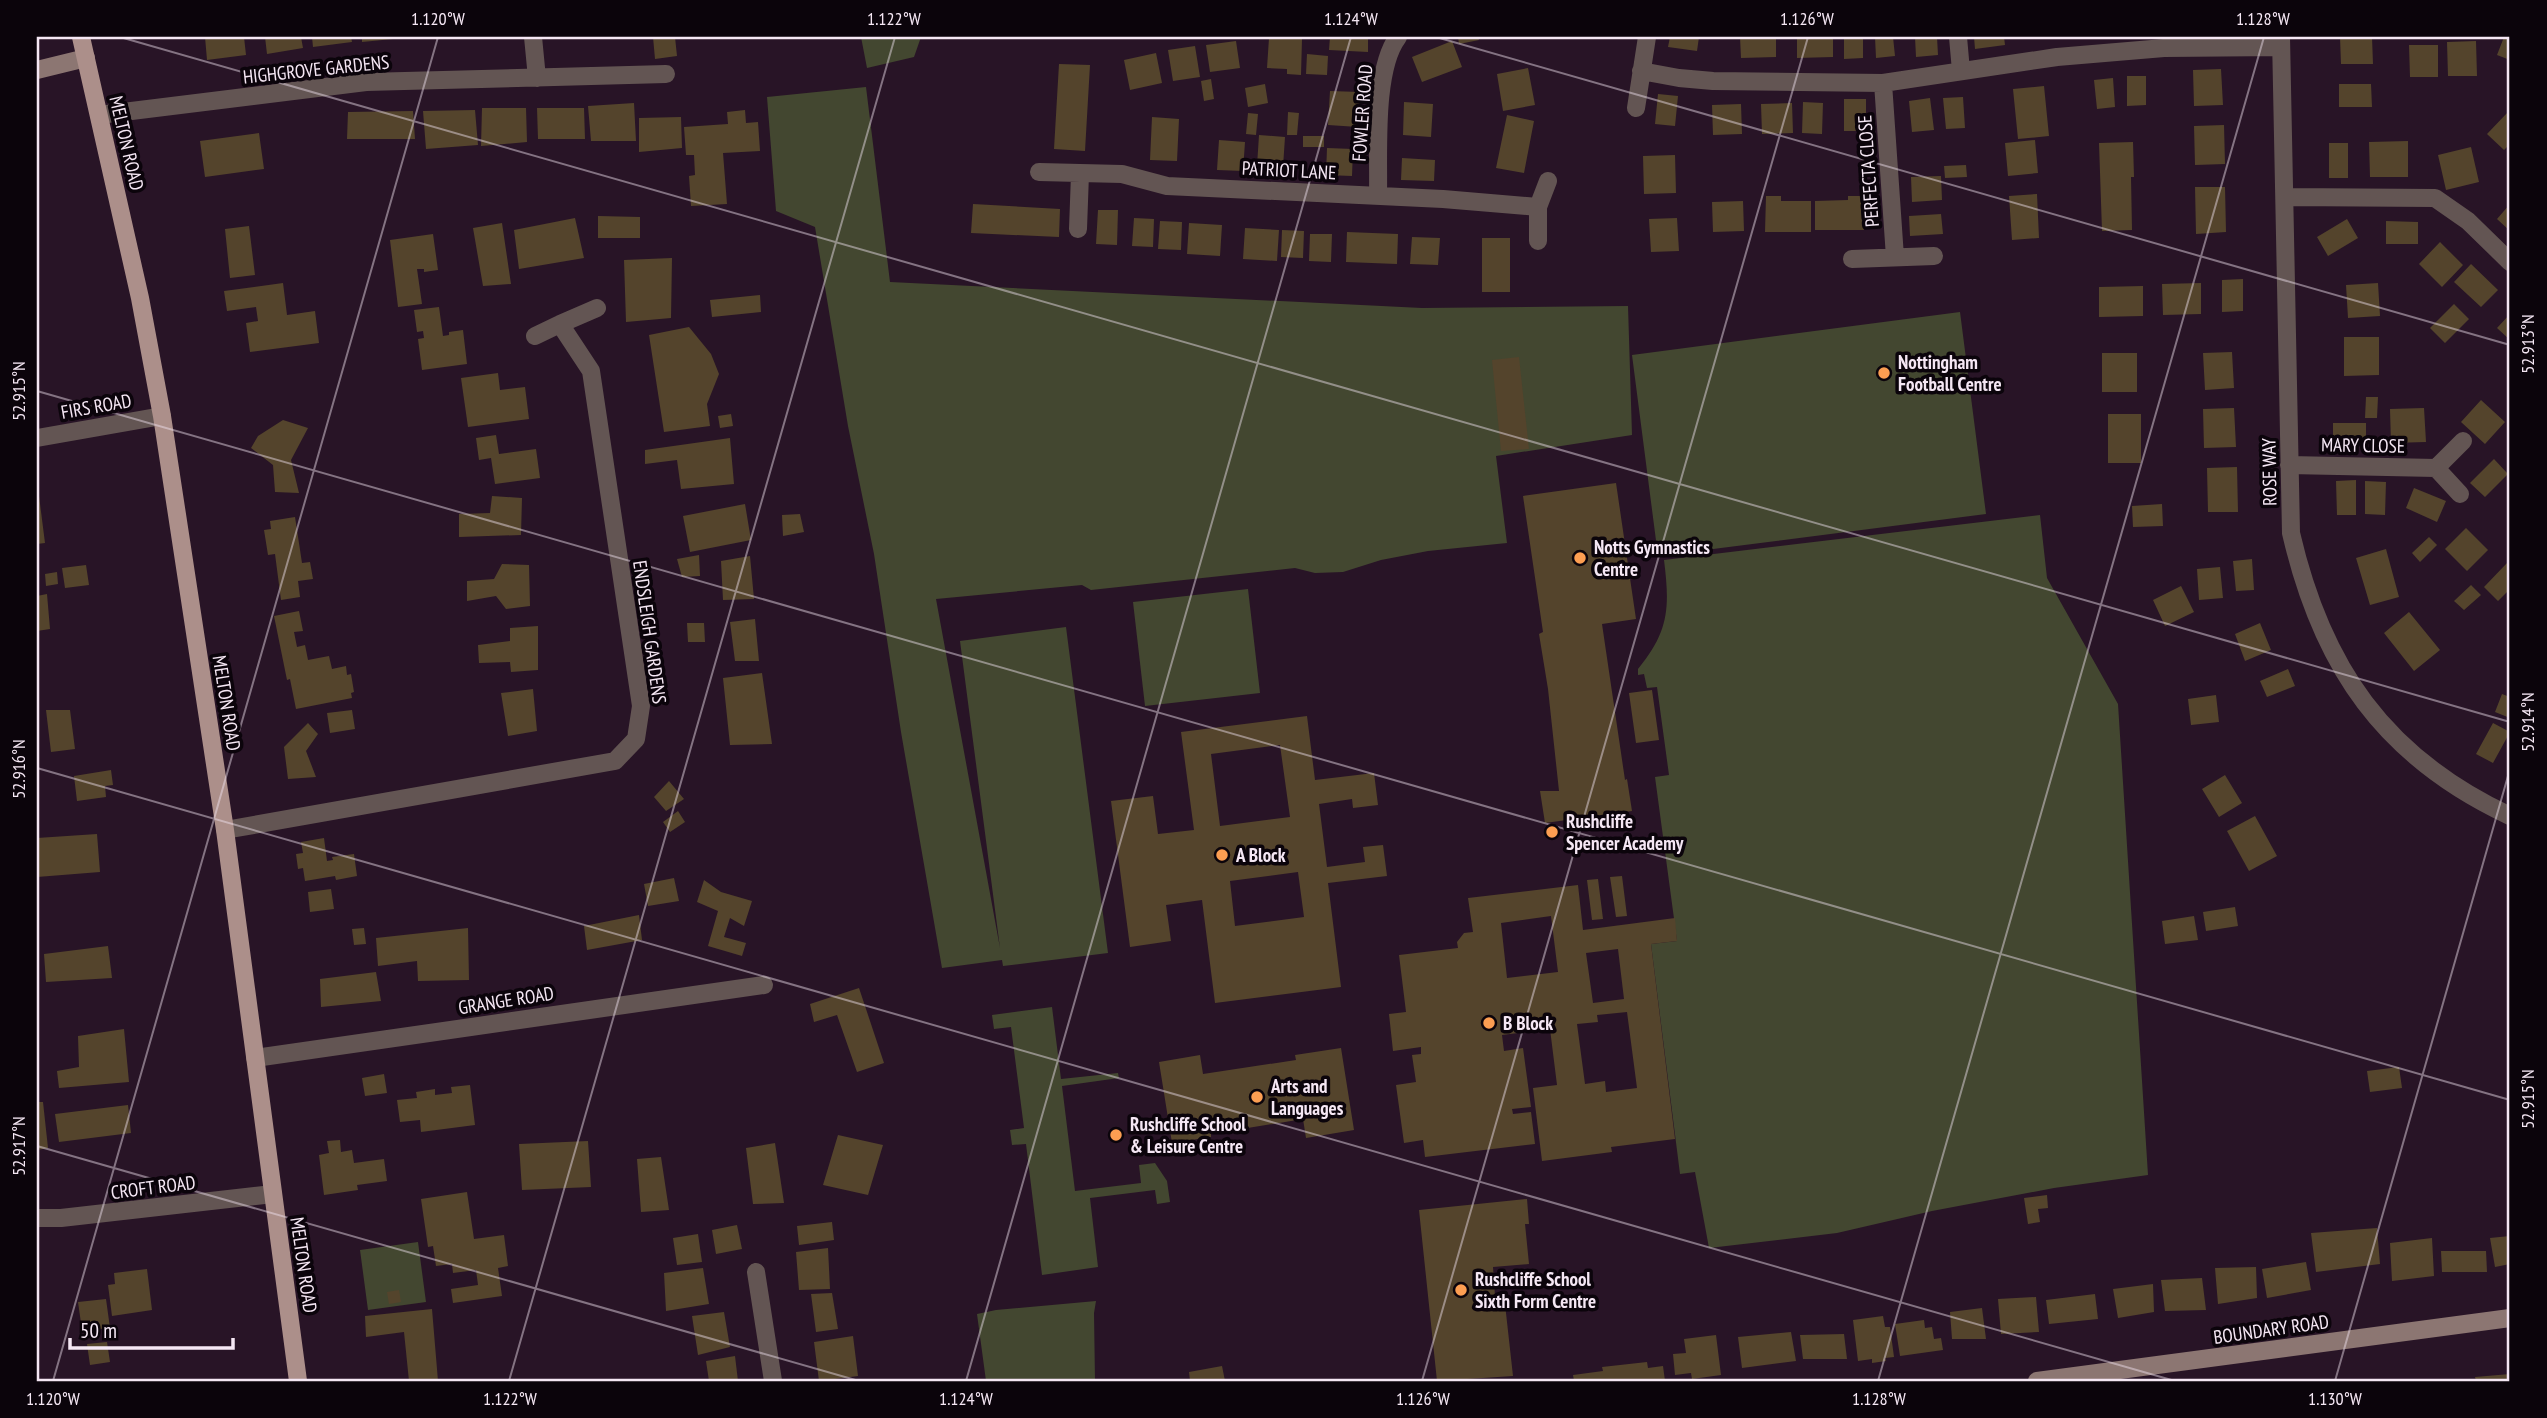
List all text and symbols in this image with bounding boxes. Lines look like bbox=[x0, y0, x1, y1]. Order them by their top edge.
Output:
text: 1.120°W bbox=[411, 7, 465, 30]
text: 1.122°W bbox=[867, 7, 921, 30]
text: 1.124°W bbox=[1324, 7, 1378, 30]
text: 1.126°W bbox=[1780, 7, 1834, 30]
text: 1.128°W bbox=[2236, 7, 2290, 30]
street label: HIGHGROVE GARDENS bbox=[242, 49, 390, 89]
street label: FOWLER ROAD bbox=[1347, 64, 1377, 162]
street label: MELTON ROAD bbox=[104, 93, 150, 193]
street label: PERFECTA CLOSE bbox=[1852, 114, 1884, 228]
street label: PATRIOT LANE bbox=[1241, 156, 1337, 184]
text: 52.913°N bbox=[2516, 314, 2539, 374]
place label: Nottingham Football Centre bbox=[1898, 350, 2002, 396]
text: 52.915°N bbox=[7, 361, 30, 421]
marker: Nottingham Football Centre bbox=[1876, 365, 1892, 381]
street label: FIRS ROAD bbox=[59, 388, 133, 424]
street label: MARY CLOSE bbox=[2321, 432, 2405, 458]
street label: ROSE WAY bbox=[2256, 438, 2282, 506]
place label: Notts Gymnastics Centre bbox=[1594, 535, 1710, 581]
marker: Notts Gymnastics Centre bbox=[1572, 550, 1588, 566]
street label: ENDSLEIGH GARDENS bbox=[628, 559, 672, 705]
street label: MELTON ROAD bbox=[208, 654, 246, 752]
text: 52.914°N bbox=[2516, 692, 2539, 752]
text: 52.916°N bbox=[7, 739, 30, 799]
place label: Rushcliffe Spencer Academy bbox=[1566, 809, 1684, 855]
marker: Rushcliffe Spencer Academy bbox=[1544, 824, 1560, 840]
place label: A Block bbox=[1235, 843, 1286, 867]
marker: A Block bbox=[1214, 847, 1230, 863]
street label: GRANGE ROAD bbox=[457, 981, 555, 1019]
place label: B Block bbox=[1503, 1011, 1553, 1035]
marker: B Block bbox=[1481, 1015, 1497, 1031]
text: 52.915°N bbox=[2516, 1069, 2539, 1129]
place label: Arts and Languages bbox=[1270, 1074, 1344, 1120]
marker: Arts and Languages bbox=[1249, 1089, 1265, 1105]
place label: Rushcliffe School & Leisure Centre bbox=[1130, 1112, 1246, 1158]
text: 52.917°N bbox=[7, 1116, 30, 1176]
marker: Rushcliffe School & Leisure Centre bbox=[1108, 1127, 1124, 1143]
street label: CROFT ROAD bbox=[109, 1170, 197, 1204]
street label: MELTON ROAD bbox=[285, 1216, 323, 1314]
place label: Rushcliffe School Sixth Form Centre bbox=[1475, 1267, 1596, 1313]
marker: Rushcliffe School Sixth Form Centre bbox=[1453, 1282, 1469, 1298]
scale bar bbox=[70, 1306, 233, 1350]
street label: BOUNDARY ROAD bbox=[2212, 1309, 2330, 1349]
text: 50 m bbox=[80, 1317, 117, 1344]
text: 1.120°W bbox=[26, 1387, 80, 1410]
text: 1.122°W bbox=[483, 1387, 537, 1410]
text: 1.124°W bbox=[939, 1387, 993, 1410]
text: 1.126°W bbox=[1396, 1387, 1450, 1410]
text: 1.128°W bbox=[1852, 1387, 1906, 1410]
text: 1.130°W bbox=[2308, 1387, 2362, 1410]

